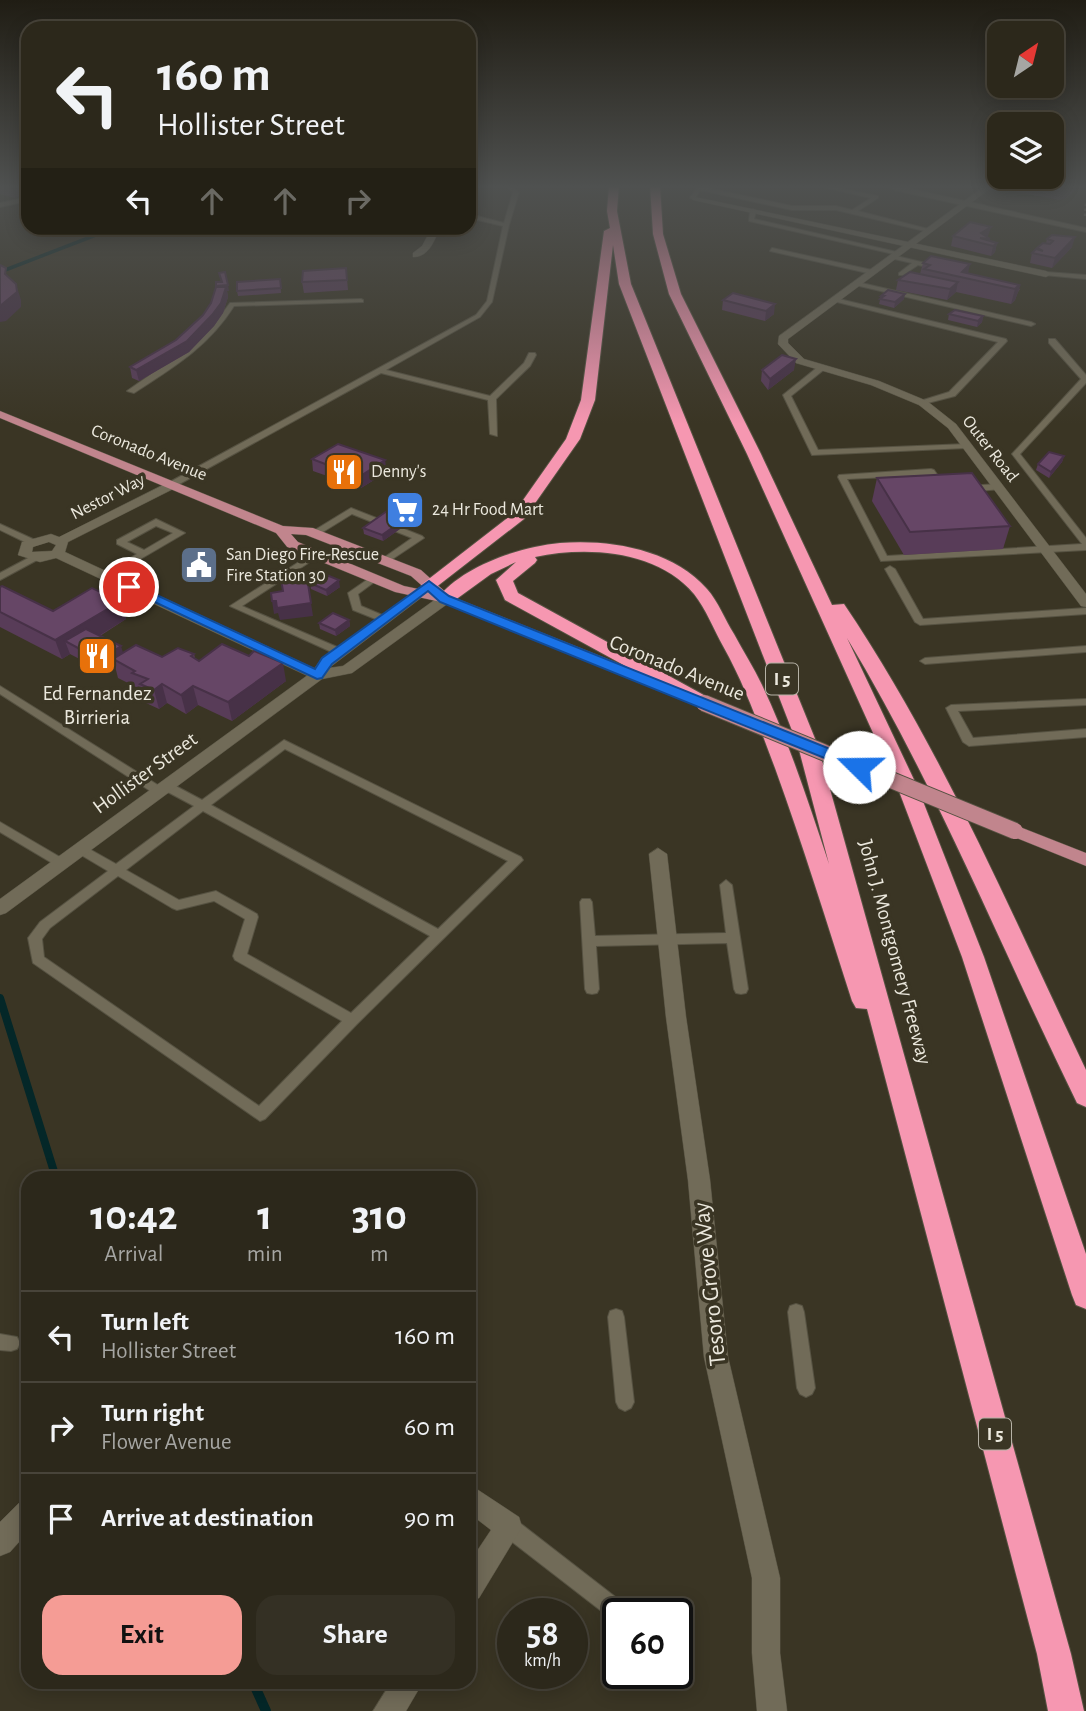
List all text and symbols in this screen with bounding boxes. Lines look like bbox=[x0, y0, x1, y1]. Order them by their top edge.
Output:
north arrow bbox=[987, 21, 1064, 98]
map controls bbox=[987, 21, 1064, 189]
icon: left bbox=[42, 49, 133, 140]
text: 160 m bbox=[157, 51, 271, 100]
text: Hollister Street bbox=[157, 109, 345, 141]
button: layers bbox=[987, 112, 1064, 189]
icon: left bbox=[120, 182, 158, 220]
icon: ahead bbox=[193, 182, 231, 220]
icon: ahead bbox=[266, 182, 304, 220]
icon: right bbox=[339, 182, 377, 220]
street label: Outer Road bbox=[959, 412, 1021, 486]
street label: Coronado Avenue bbox=[88, 422, 210, 484]
restaurant icon: Denny's bbox=[323, 451, 365, 493]
place label: Denny's bbox=[371, 463, 426, 481]
street label: Nestor Way bbox=[68, 471, 148, 523]
supermarket icon: 24 Hr Food Mart bbox=[384, 489, 426, 531]
place label: 24 Hr Food Mart bbox=[432, 501, 544, 519]
public building icon: San Diego Fire-Rescue Fire Station 30 bbox=[178, 544, 220, 586]
place label: San Diego Fire-Rescue Fire Station 30 bbox=[226, 546, 379, 585]
pin bbox=[99, 557, 159, 617]
icon: arrive bbox=[110, 568, 148, 606]
street label: Coronado Avenue bbox=[606, 631, 748, 705]
restaurant icon: Ed Fernandez Birrieria bbox=[76, 635, 118, 677]
road number: I 5 bbox=[766, 664, 798, 694]
place label: Ed Fernandez Birrieria bbox=[42, 683, 152, 728]
street label: Hollister Street bbox=[89, 728, 201, 818]
position arrow bbox=[822, 730, 896, 804]
street label: John J. Montgomery Freeway bbox=[855, 837, 935, 1067]
text: 10:42 bbox=[90, 1195, 178, 1237]
text: 1 bbox=[257, 1195, 272, 1237]
text: 310 bbox=[352, 1195, 407, 1237]
street label: Tesoro Grove Way bbox=[689, 1201, 731, 1367]
text: Arrival bbox=[104, 1243, 163, 1266]
text: min bbox=[247, 1243, 283, 1266]
text: m bbox=[370, 1243, 389, 1266]
text: Turn left bbox=[101, 1309, 189, 1335]
icon: left bbox=[42, 1318, 80, 1356]
text: 160 m bbox=[395, 1323, 455, 1349]
text: Hollister Street bbox=[101, 1340, 236, 1363]
text: Turn right bbox=[101, 1400, 204, 1426]
icon: right bbox=[42, 1409, 80, 1447]
text: 60 m bbox=[404, 1414, 455, 1440]
road number: I 5 bbox=[979, 1418, 1011, 1450]
text: Flower Avenue bbox=[101, 1431, 232, 1454]
icon: arrive bbox=[42, 1500, 80, 1538]
text: Arrive at destination bbox=[101, 1505, 314, 1531]
text: 90 m bbox=[404, 1505, 455, 1531]
button: Exit bbox=[42, 1595, 242, 1675]
button: Share bbox=[256, 1595, 455, 1675]
speed limit sign: 60 bbox=[602, 1598, 693, 1689]
text: 58 bbox=[526, 1617, 559, 1652]
text: km/h bbox=[524, 1652, 561, 1670]

